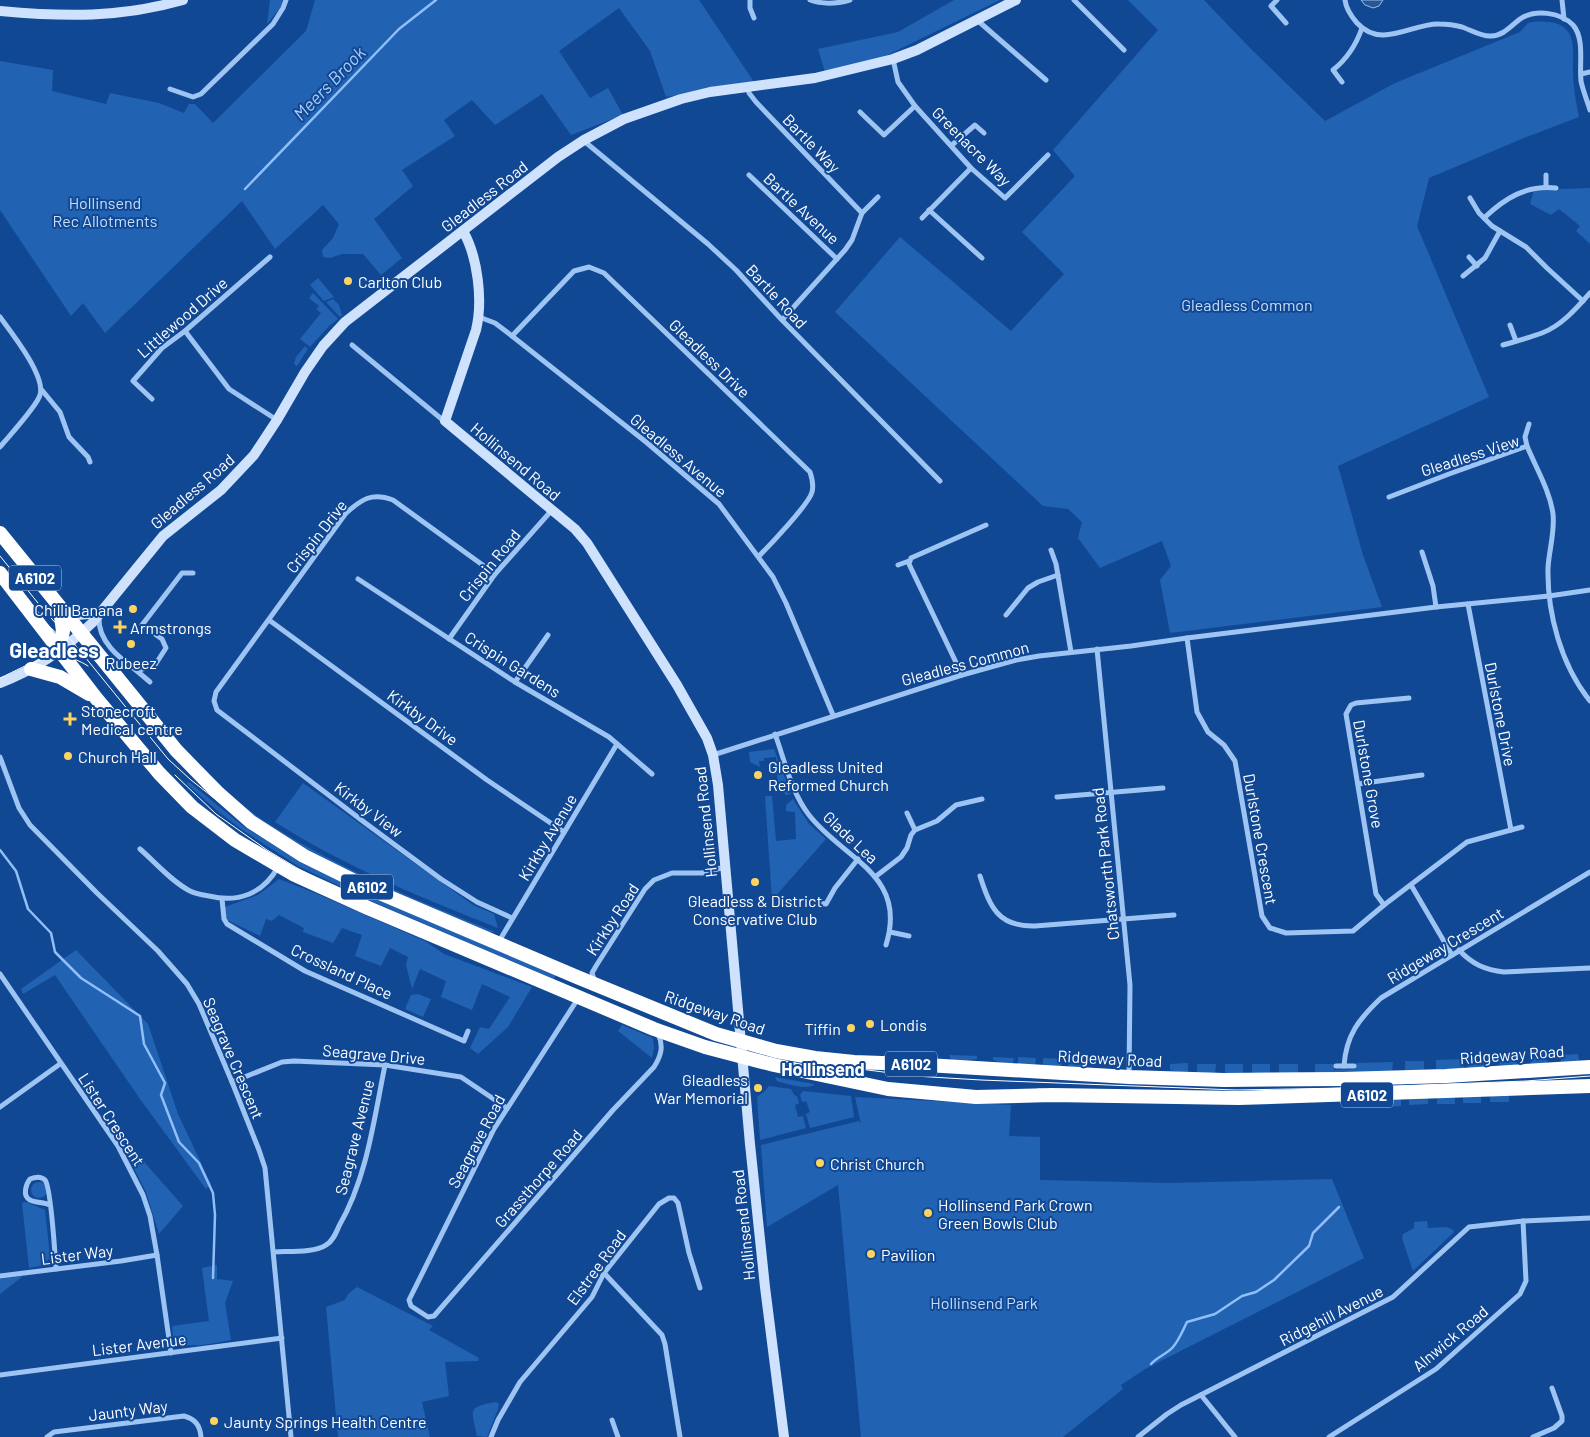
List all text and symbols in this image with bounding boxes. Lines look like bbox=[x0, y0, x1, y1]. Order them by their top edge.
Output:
water label: Meers Brook bbox=[288, 41, 370, 125]
street label: Greenacre Way bbox=[929, 103, 1016, 190]
street label: Bartle Way bbox=[779, 110, 845, 177]
street label: Gleadless Road bbox=[437, 156, 531, 236]
street label: Bartle Avenue bbox=[760, 168, 844, 248]
park label: Hollinsend Rec Allotments bbox=[52, 193, 158, 230]
street label: Bartle Road bbox=[743, 260, 811, 332]
place label: Carlton Club bbox=[358, 272, 442, 291]
street label: Littlewood Drive bbox=[133, 273, 231, 361]
marker: Carlton Club bbox=[342, 275, 354, 287]
park label: Gleadless Common bbox=[1181, 295, 1313, 314]
street label: Gleadless Drive bbox=[666, 315, 754, 401]
street label: Gleadless Avenue bbox=[627, 409, 731, 501]
street label: Hollinsend Road bbox=[467, 418, 565, 504]
street label: Gleadless View bbox=[1418, 430, 1522, 480]
street label: Gleadless Road bbox=[146, 450, 238, 532]
street label: Crispin Drive bbox=[282, 496, 350, 576]
street label: Crispin Road bbox=[454, 525, 524, 605]
road number: A6102 bbox=[9, 566, 61, 590]
place label: Chilli Banana bbox=[34, 600, 123, 619]
marker: Chilli Banana bbox=[127, 603, 139, 615]
place label: Armstrongs bbox=[130, 618, 212, 637]
marker: Armstrongs bbox=[114, 621, 126, 633]
street label: Crispin Gardens bbox=[462, 627, 564, 701]
district label: Gleadless bbox=[9, 637, 99, 662]
street label: Gleadless Common bbox=[899, 637, 1031, 689]
marker: Rubeez bbox=[125, 638, 137, 650]
place label: Rubeez bbox=[105, 653, 157, 672]
street label: Durlstone Drive bbox=[1482, 660, 1520, 768]
street label: Kirkby Drive bbox=[384, 685, 462, 749]
place label: Stonecroft Medical centre bbox=[81, 701, 183, 738]
marker: Stonecroft Medical centre bbox=[63, 712, 77, 726]
street label: Durlstone Grove bbox=[1350, 718, 1388, 830]
place label: Church Hall bbox=[78, 747, 157, 766]
marker: Church Hall bbox=[62, 750, 74, 762]
place label: Gleadless United Reformed Church bbox=[768, 757, 889, 794]
street label: Hollinsend Road bbox=[690, 766, 720, 878]
marker: Gleadless United Reformed Church bbox=[752, 769, 764, 781]
street label: Durlstone Crescent bbox=[1240, 772, 1282, 906]
street label: Kirkby View bbox=[331, 777, 407, 841]
street label: Chatsworth Park Road bbox=[1088, 787, 1122, 941]
street label: Kirkby Avenue bbox=[514, 790, 580, 884]
street label: Glade Lea bbox=[820, 807, 882, 867]
road number: A6102 bbox=[341, 874, 393, 900]
marker: Gleadless & District Conservative Club bbox=[749, 876, 761, 888]
street label: Kirkby Road bbox=[582, 879, 642, 959]
place label: Gleadless & District Conservative Club bbox=[688, 891, 822, 928]
street label: Ridgeway Crescent bbox=[1383, 903, 1507, 987]
street label: Crossland Place bbox=[288, 939, 396, 1003]
street label: Ridgeway Road bbox=[662, 986, 768, 1038]
street label: Seagrave Crescent bbox=[200, 994, 268, 1122]
place label: Londis bbox=[880, 1015, 927, 1034]
marker: Londis bbox=[864, 1018, 876, 1030]
place label: Tiffin bbox=[804, 1019, 841, 1038]
marker: Tiffin bbox=[845, 1022, 857, 1034]
street label: Seagrave Drive bbox=[322, 1040, 426, 1068]
street label: Ridgeway Road bbox=[1459, 1041, 1565, 1067]
street label: Ridgeway Road bbox=[1057, 1046, 1163, 1070]
road number: A6102 bbox=[885, 1052, 937, 1076]
district label: Hollinsend bbox=[781, 1058, 865, 1080]
street label: Lister Crescent bbox=[75, 1069, 149, 1169]
place label: Gleadless War Memorial bbox=[654, 1070, 748, 1107]
street label: Seagrave Avenue bbox=[330, 1077, 378, 1197]
marker: Gleadless War Memorial bbox=[752, 1082, 764, 1094]
road number: A6102 bbox=[1341, 1082, 1393, 1108]
street label: Seagrave Road bbox=[443, 1091, 509, 1191]
street label: Grassthorpe Road bbox=[490, 1125, 586, 1231]
place label: Christ Church bbox=[830, 1154, 925, 1173]
marker: Christ Church bbox=[814, 1157, 826, 1169]
street label: Hollinsend Road bbox=[728, 1169, 758, 1281]
place label: Hollinsend Park Crown Green Bowls Club bbox=[938, 1195, 1093, 1232]
marker: Hollinsend Park Crown Green Bowls Club bbox=[922, 1207, 934, 1219]
street label: Elstree Road bbox=[562, 1226, 630, 1308]
street label: Lister Way bbox=[40, 1240, 115, 1268]
place label: Pavilion bbox=[881, 1245, 935, 1264]
marker: Pavilion bbox=[865, 1248, 877, 1260]
street label: Ridgehill Avenue bbox=[1276, 1281, 1386, 1349]
park label: Hollinsend Park bbox=[930, 1293, 1038, 1312]
street label: Alnwick Road bbox=[1408, 1301, 1492, 1375]
street label: Lister Avenue bbox=[91, 1329, 187, 1359]
street label: Jaunty Way bbox=[87, 1396, 169, 1424]
place label: Jaunty Springs Health Centre bbox=[224, 1412, 426, 1431]
marker: Jaunty Springs Health Centre bbox=[208, 1415, 220, 1427]

